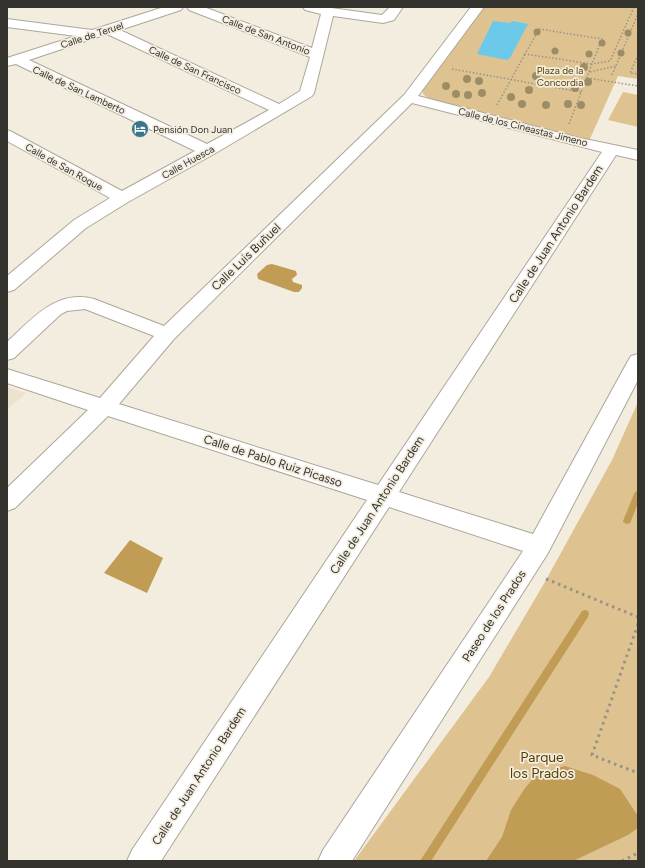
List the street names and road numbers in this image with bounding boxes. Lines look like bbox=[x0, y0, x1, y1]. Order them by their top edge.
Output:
street label: Calle de San Antonio bbox=[220, 12, 312, 58]
street label: Calle de Teruel bbox=[59, 19, 125, 51]
street label: Calle de San Francisco bbox=[147, 43, 244, 97]
street label: Calle de San Lamberto bbox=[31, 63, 128, 117]
street label: Calle de los Cineastas Jimeno bbox=[457, 105, 589, 149]
street label: Calle de San Roque bbox=[23, 140, 105, 194]
street label: Calle Huesca bbox=[159, 142, 217, 182]
street label: Calle de Juan Antonio Bardem bbox=[506, 162, 606, 306]
street label: Calle Luis Buñuel bbox=[209, 221, 283, 293]
street label: Calle de Pablo Ruiz Picasso bbox=[202, 432, 344, 490]
street label: Calle de Juan Antonio Bardem bbox=[327, 433, 427, 577]
street label: Paseo de los Prados bbox=[459, 567, 529, 664]
street label: Calle de Juan Antonio Bardem bbox=[149, 704, 249, 848]

